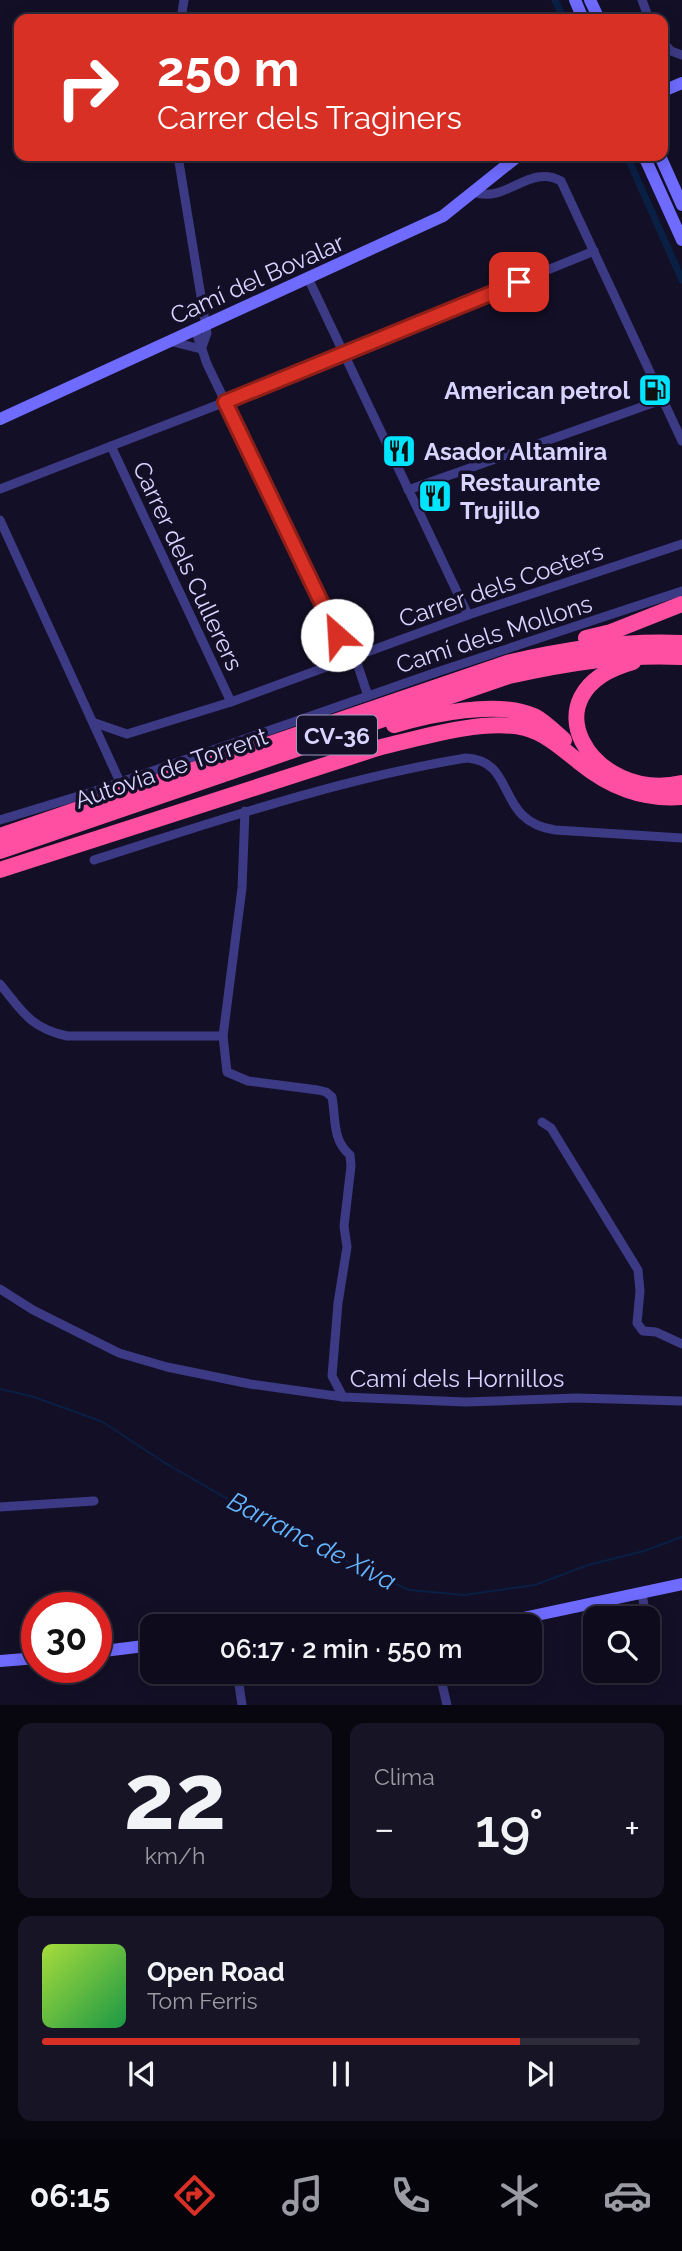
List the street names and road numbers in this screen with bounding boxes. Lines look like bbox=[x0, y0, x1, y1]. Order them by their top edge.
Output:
street label: Camí del Bovalar bbox=[166, 227, 349, 330]
street label: Carrer dels Cullerers bbox=[127, 457, 249, 675]
street label: Carrer dels Coeters bbox=[395, 536, 607, 634]
street label: Camí dels Mollons bbox=[392, 589, 596, 679]
road number: CV-36 bbox=[297, 716, 377, 754]
street label: Autovia de Torrent bbox=[71, 721, 271, 815]
street label: Camí dels Hornillos bbox=[350, 1364, 564, 1393]

